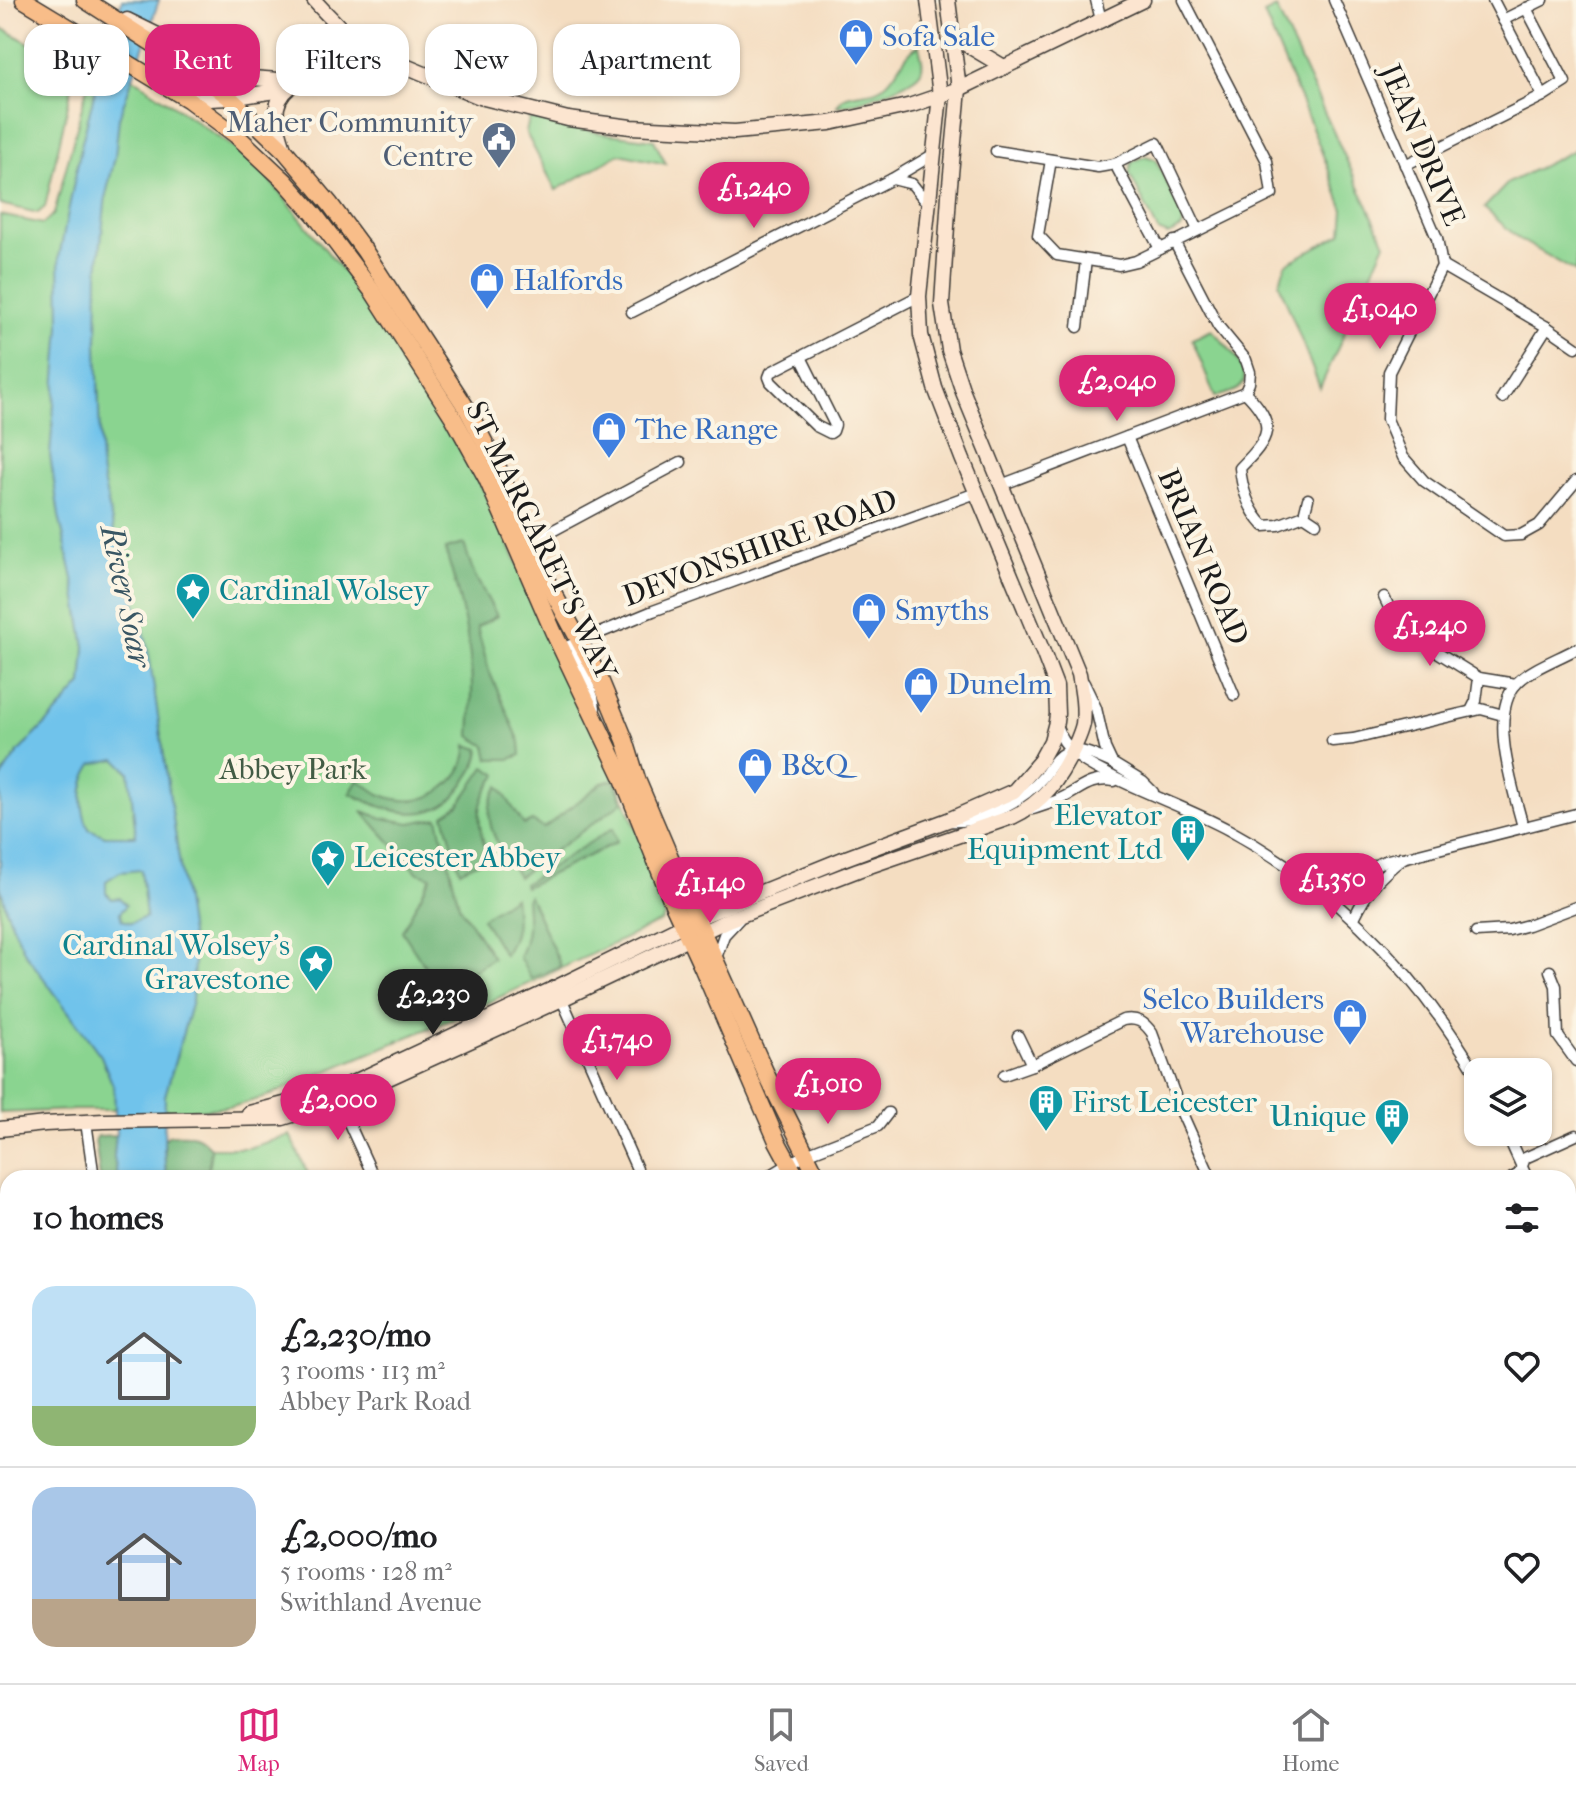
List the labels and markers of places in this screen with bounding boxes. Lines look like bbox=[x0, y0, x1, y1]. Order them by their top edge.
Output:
shop icon: Sofa Sale bbox=[837, 17, 875, 67]
place label: Sofa Sale bbox=[882, 19, 995, 54]
place label: Maher Community Centre bbox=[226, 105, 474, 174]
public building icon: Maher Community Centre bbox=[480, 120, 518, 170]
pin: £1,240 bbox=[689, 162, 819, 230]
shop icon: Halfords bbox=[468, 261, 506, 311]
place label: Halfords bbox=[513, 263, 623, 298]
pin: £1,040 bbox=[1315, 283, 1445, 351]
pin: £2,040 bbox=[1052, 355, 1182, 423]
shop icon: The Range bbox=[590, 410, 628, 460]
place label: The Range bbox=[635, 412, 778, 447]
place icon: Cardinal Wolsey bbox=[174, 571, 212, 621]
place label: Cardinal Wolsey bbox=[219, 573, 430, 608]
shop icon: Smyths bbox=[850, 591, 888, 641]
place label: Smyths bbox=[895, 593, 989, 628]
pin: £1,240 bbox=[1365, 600, 1495, 668]
shop icon: Dunelm bbox=[902, 665, 940, 715]
place label: Dunelm bbox=[947, 667, 1052, 702]
shop icon: B&Q bbox=[736, 746, 774, 796]
place label: B&Q bbox=[781, 748, 858, 783]
place label: Elevator Equipment Ltd bbox=[967, 798, 1163, 867]
building icon: Elevator Equipment Ltd bbox=[1169, 813, 1207, 863]
place icon: Leicester Abbey bbox=[309, 838, 347, 888]
place label: Leicester Abbey bbox=[354, 840, 562, 875]
pin: £1,350 bbox=[1267, 853, 1397, 921]
pin: £1,140 bbox=[645, 857, 775, 925]
place label: Cardinal Wolsey's Gravestone bbox=[62, 928, 290, 997]
place icon: Cardinal Wolsey's Gravestone bbox=[297, 943, 335, 993]
pin: £2,230 bbox=[368, 969, 498, 1037]
place label: Selco Builders Warehouse bbox=[1142, 982, 1324, 1051]
shop icon: Selco Builders Warehouse bbox=[1331, 997, 1369, 1047]
pin: £1,740 bbox=[552, 1014, 682, 1082]
pin: £1,010 bbox=[763, 1058, 893, 1126]
pin: £2,000 bbox=[273, 1074, 403, 1142]
building icon: First Leicester bbox=[1027, 1083, 1065, 1133]
place label: First Leicester bbox=[1072, 1085, 1257, 1120]
building icon: Unique bbox=[1373, 1097, 1411, 1147]
place label: Unique bbox=[1269, 1099, 1366, 1134]

